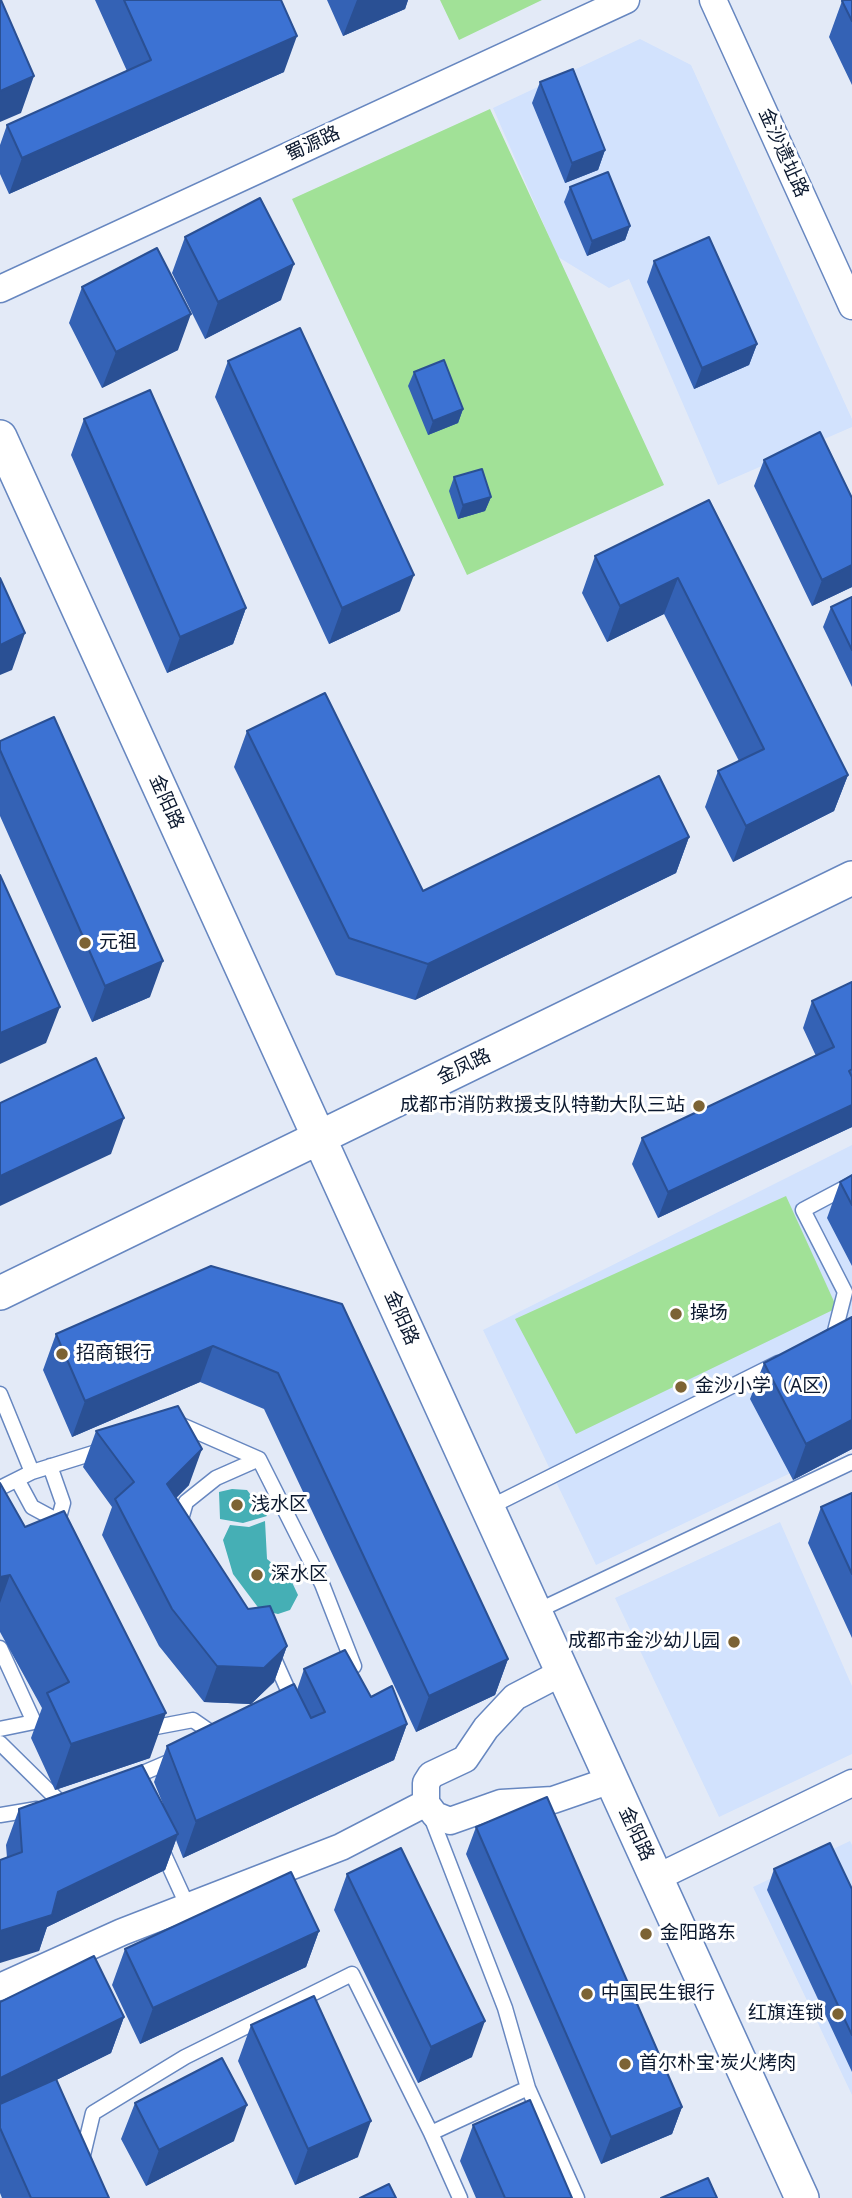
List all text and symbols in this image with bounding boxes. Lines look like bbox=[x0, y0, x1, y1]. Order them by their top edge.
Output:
street label: 金沙遗址路 bbox=[753, 105, 813, 201]
street label: 蜀源路 bbox=[282, 122, 344, 166]
street label: 金阳路 bbox=[144, 771, 188, 833]
place label: 元祖 bbox=[99, 932, 137, 954]
marker: 元祖 bbox=[77, 935, 93, 951]
street label: 金凤路 bbox=[433, 1044, 495, 1090]
place label: 成都市消防救援支队特勤大队三站 bbox=[400, 1095, 685, 1117]
marker: 成都市消防救援支队特勤大队三站 bbox=[691, 1098, 707, 1114]
street label: 金阳路 bbox=[379, 1287, 423, 1349]
place label: 操场 bbox=[690, 1303, 728, 1325]
marker: 操场 bbox=[668, 1306, 684, 1322]
place label: 招商银行 bbox=[76, 1343, 152, 1365]
marker: 招商银行 bbox=[54, 1346, 70, 1362]
place label: 金沙小学（A区） bbox=[695, 1376, 840, 1398]
marker: 金沙小学（A区） bbox=[673, 1379, 689, 1395]
place label: 浅水区 bbox=[251, 1494, 308, 1516]
marker: 浅水区 bbox=[229, 1497, 245, 1513]
place label: 深水区 bbox=[271, 1564, 328, 1586]
marker: 深水区 bbox=[249, 1567, 265, 1583]
place label: 成都市金沙幼儿园 bbox=[568, 1631, 720, 1653]
marker: 成都市金沙幼儿园 bbox=[726, 1634, 742, 1650]
street label: 金阳路 bbox=[614, 1803, 658, 1865]
place label: 金阳路东 bbox=[660, 1923, 736, 1945]
marker: 金阳路东 bbox=[638, 1926, 654, 1942]
place label: 中国民生银行 bbox=[601, 1983, 715, 2005]
marker: 中国民生银行 bbox=[579, 1986, 595, 2002]
place label: 红旗连锁 bbox=[748, 2003, 824, 2025]
marker: 红旗连锁 bbox=[830, 2006, 846, 2022]
place label: 首尔朴宝·炭火烤肉 bbox=[639, 2053, 796, 2075]
marker: 首尔朴宝·炭火烤肉 bbox=[617, 2056, 633, 2072]

